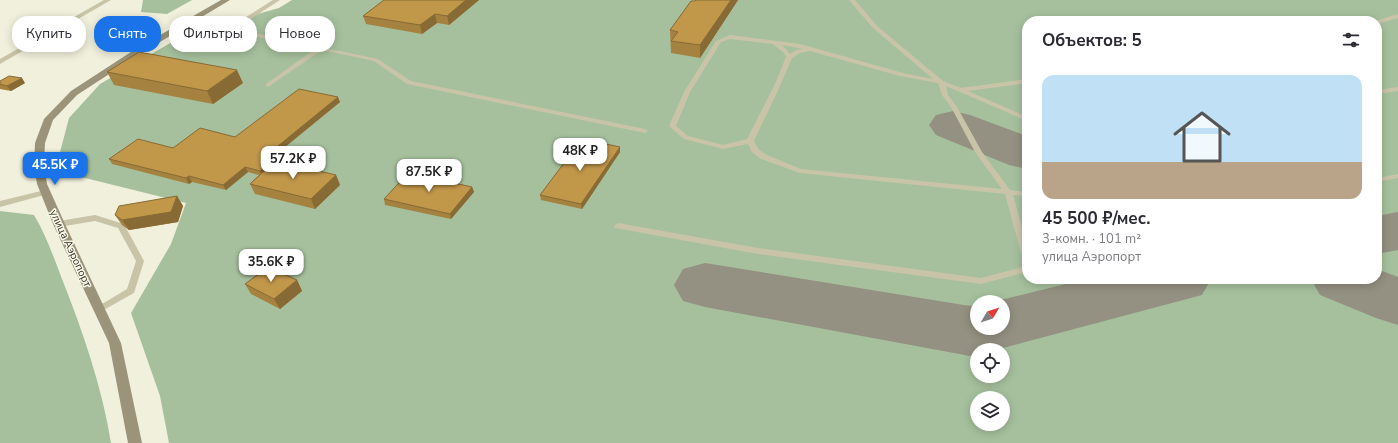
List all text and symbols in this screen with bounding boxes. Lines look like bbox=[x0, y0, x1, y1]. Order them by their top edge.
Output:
chip: Купить bbox=[12, 16, 86, 52]
chip: Снять bbox=[94, 16, 161, 52]
chip: Фильтры bbox=[169, 16, 257, 52]
chip: Новое bbox=[265, 16, 335, 52]
text: Объектов: 5 bbox=[1042, 29, 1142, 52]
icon: filters bbox=[1340, 29, 1362, 51]
icon: home bbox=[1166, 101, 1238, 173]
pin: 48K ₽ bbox=[552, 138, 608, 172]
text: 48K ₽ bbox=[562, 142, 598, 160]
pin: 57.2K ₽ bbox=[256, 146, 330, 180]
text: 57.2K ₽ bbox=[270, 150, 316, 168]
pin: 45.5K ₽ bbox=[18, 152, 92, 186]
text: 45.5K ₽ bbox=[32, 156, 78, 174]
pin: 87.5K ₽ bbox=[392, 159, 466, 193]
text: 87.5K ₽ bbox=[406, 163, 452, 181]
street label: улица Аэропорт bbox=[46, 207, 95, 289]
text: 45 500 ₽/мес. bbox=[1042, 207, 1150, 230]
text: 3-комн. · 101 m² bbox=[1042, 230, 1141, 248]
text: улица Аэропорт bbox=[1042, 248, 1141, 266]
pin: 35.6K ₽ bbox=[234, 249, 308, 283]
text: 35.6K ₽ bbox=[248, 253, 294, 271]
north arrow bbox=[970, 295, 1010, 335]
map controls bbox=[970, 295, 1010, 431]
button: locate bbox=[970, 343, 1010, 383]
button: layers bbox=[970, 391, 1010, 431]

